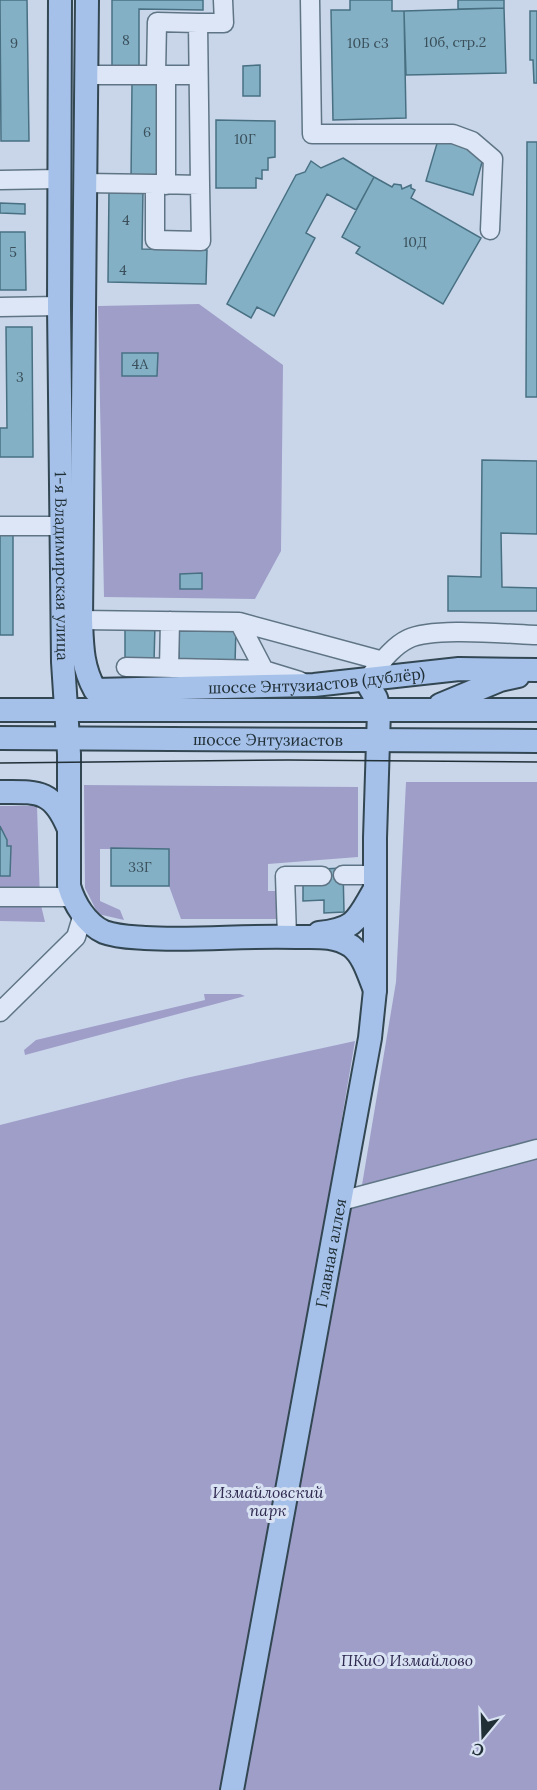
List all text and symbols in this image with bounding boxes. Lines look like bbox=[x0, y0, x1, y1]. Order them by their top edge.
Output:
house number: 8 bbox=[122, 31, 130, 49]
house number: 10б, стр.2 bbox=[424, 33, 486, 51]
house number: 9 bbox=[10, 34, 18, 52]
house number: 10Б с3 bbox=[347, 34, 389, 52]
house number: 6 bbox=[143, 123, 151, 141]
house number: 10Г bbox=[234, 130, 256, 148]
house number: 4 bbox=[122, 211, 130, 229]
house number: 10Д bbox=[403, 233, 427, 251]
house number: 5 bbox=[9, 243, 17, 261]
house number: 4 bbox=[119, 261, 127, 279]
house number: 4А bbox=[132, 355, 148, 373]
house number: 3 bbox=[16, 368, 24, 386]
street label: 1-я Владимирская улица bbox=[51, 471, 73, 661]
street label: шоссе Энтузиастов (дублёр) bbox=[208, 663, 426, 697]
street label: шоссе Энтузиастов bbox=[193, 729, 343, 750]
house number: 33Г bbox=[128, 858, 152, 876]
street label: Главная аллея bbox=[311, 1197, 350, 1309]
park label: Измайловский парк bbox=[212, 1482, 324, 1520]
park label: ПКиО Измайлово bbox=[341, 1650, 473, 1670]
north arrow bbox=[453, 1706, 513, 1766]
text: С bbox=[470, 1739, 487, 1761]

